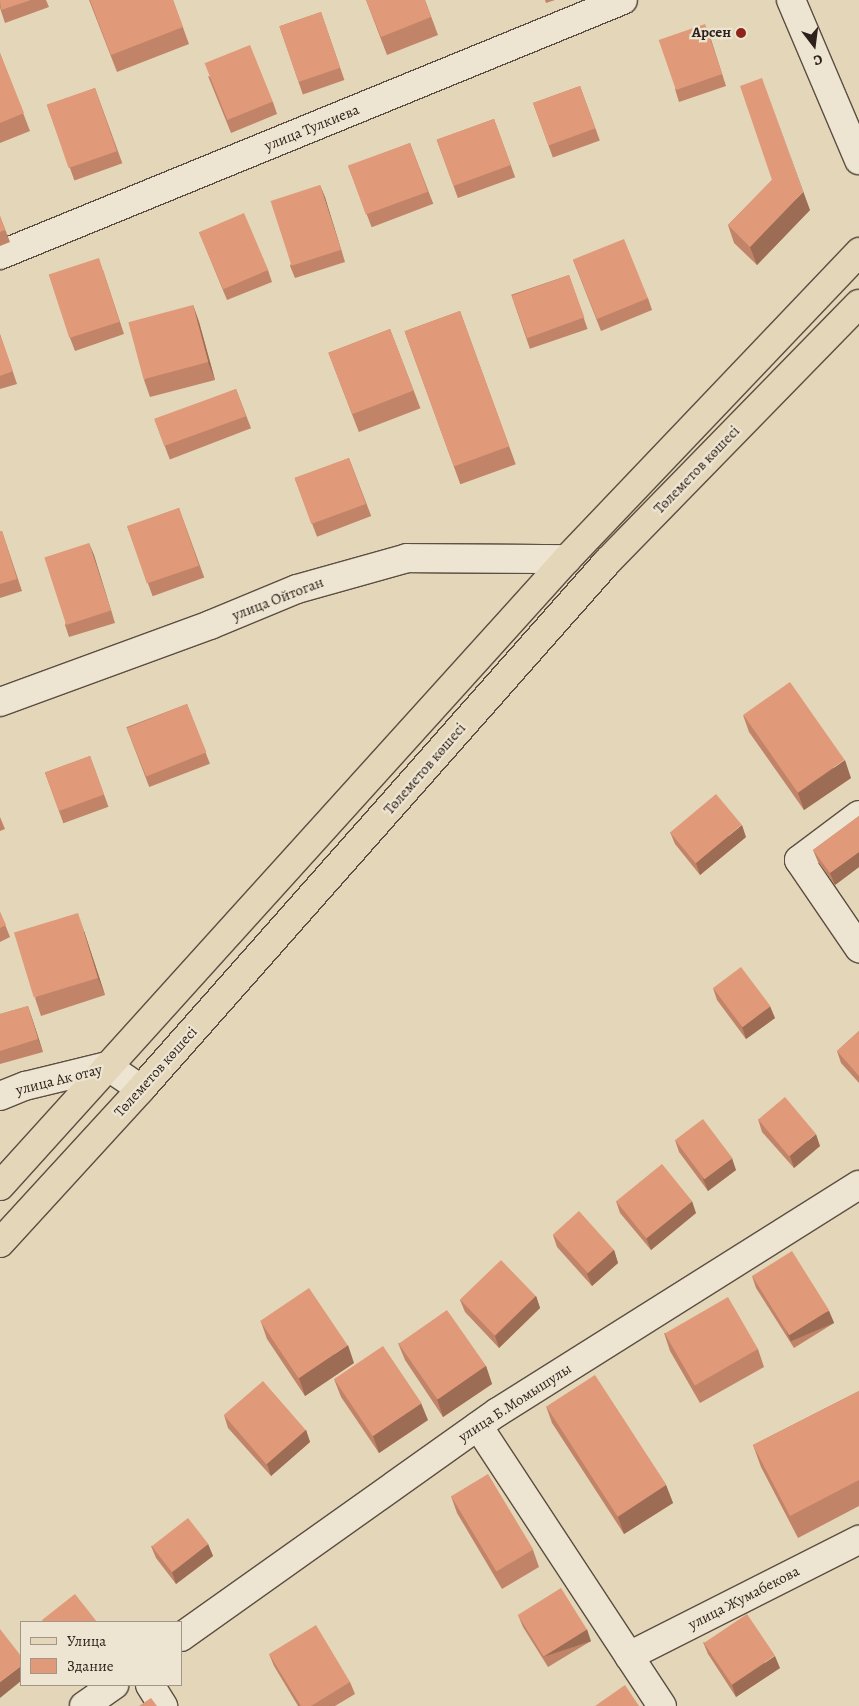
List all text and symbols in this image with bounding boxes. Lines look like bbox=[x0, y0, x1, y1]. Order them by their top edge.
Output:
north arrow bbox=[789, 20, 839, 70]
place label: Арсен bbox=[692, 24, 731, 42]
marker: Арсен bbox=[735, 27, 747, 39]
text: С bbox=[811, 50, 825, 70]
street label: улица Тулкиева bbox=[262, 101, 362, 155]
street label: Төлеметов көшесі bbox=[650, 422, 744, 518]
street label: улица Ойтоган bbox=[230, 573, 326, 625]
street label: Төлеметов көшесі bbox=[380, 720, 470, 818]
street label: Төлеметов көшесі bbox=[111, 1023, 201, 1121]
street label: улица Ак отау bbox=[14, 1061, 104, 1099]
street label: улица Б.Момышулы bbox=[455, 1360, 575, 1446]
street label: улица Жумабекова bbox=[686, 1562, 802, 1634]
legend bbox=[20, 1621, 182, 1686]
text: Улица bbox=[67, 1631, 106, 1651]
text: Здание bbox=[67, 1656, 114, 1676]

